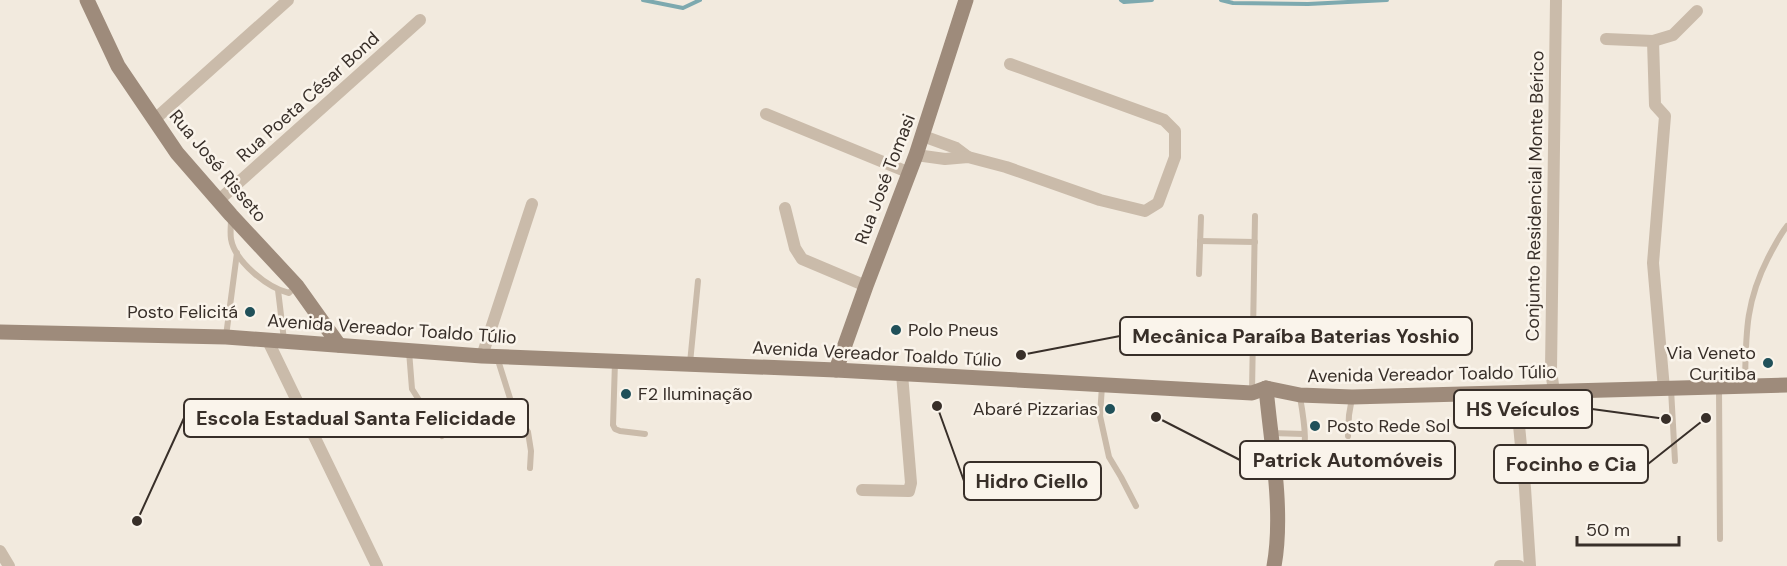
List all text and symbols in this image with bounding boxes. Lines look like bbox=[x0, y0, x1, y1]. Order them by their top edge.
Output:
street label: Rua Poeta César Bond bbox=[231, 26, 385, 168]
street label: Conjunto Residencial Monte Bérico bbox=[1520, 50, 1550, 342]
street label: Rua José Risseto bbox=[164, 105, 272, 227]
street label: Rua José Tomasi bbox=[849, 110, 921, 248]
place label: Posto Felicitá bbox=[127, 300, 238, 324]
marker: Posto Felicitá bbox=[243, 305, 257, 319]
street label: Avenida Vereador Toaldo Túlio bbox=[267, 308, 517, 350]
callout: Mecânica Paraíba Baterias Yoshio bbox=[1120, 317, 1472, 355]
place label: Polo Pneus bbox=[908, 318, 998, 342]
marker: Polo Pneus bbox=[889, 323, 903, 337]
text: Mecânica Paraíba Baterias Yoshio bbox=[1132, 323, 1460, 349]
street label: Avenida Vereador Toaldo Túlio bbox=[752, 335, 1002, 373]
place label: Via Veneto Curitiba bbox=[1666, 341, 1756, 386]
marker: Via Veneto Curitiba bbox=[1761, 356, 1775, 370]
street label: Avenida Vereador Toaldo Túlio bbox=[1307, 360, 1557, 388]
place label: F2 Iluminação bbox=[638, 382, 753, 406]
marker: F2 Iluminação bbox=[619, 387, 633, 401]
callout: HS Veículos bbox=[1454, 390, 1592, 428]
text: HS Veículos bbox=[1466, 396, 1580, 422]
place label: Abaré Pizzarias bbox=[973, 397, 1098, 421]
callout: Escola Estadual Santa Felicidade bbox=[184, 399, 528, 437]
marker: Abaré Pizzarias bbox=[1103, 402, 1117, 416]
text: Escola Estadual Santa Felicidade bbox=[196, 405, 516, 431]
place label: Posto Rede Sol bbox=[1327, 414, 1450, 438]
marker: Posto Rede Sol bbox=[1308, 419, 1322, 433]
callout: Patrick Automóveis bbox=[1240, 441, 1455, 479]
callout: Focinho e Cia bbox=[1494, 445, 1648, 483]
text: Patrick Automóveis bbox=[1253, 447, 1443, 473]
text: Focinho e Cia bbox=[1506, 451, 1636, 477]
callout: Hidro Ciello bbox=[964, 462, 1101, 500]
text: Hidro Ciello bbox=[976, 468, 1088, 494]
scale bar bbox=[1577, 509, 1679, 547]
text: 50 m bbox=[1586, 518, 1630, 542]

